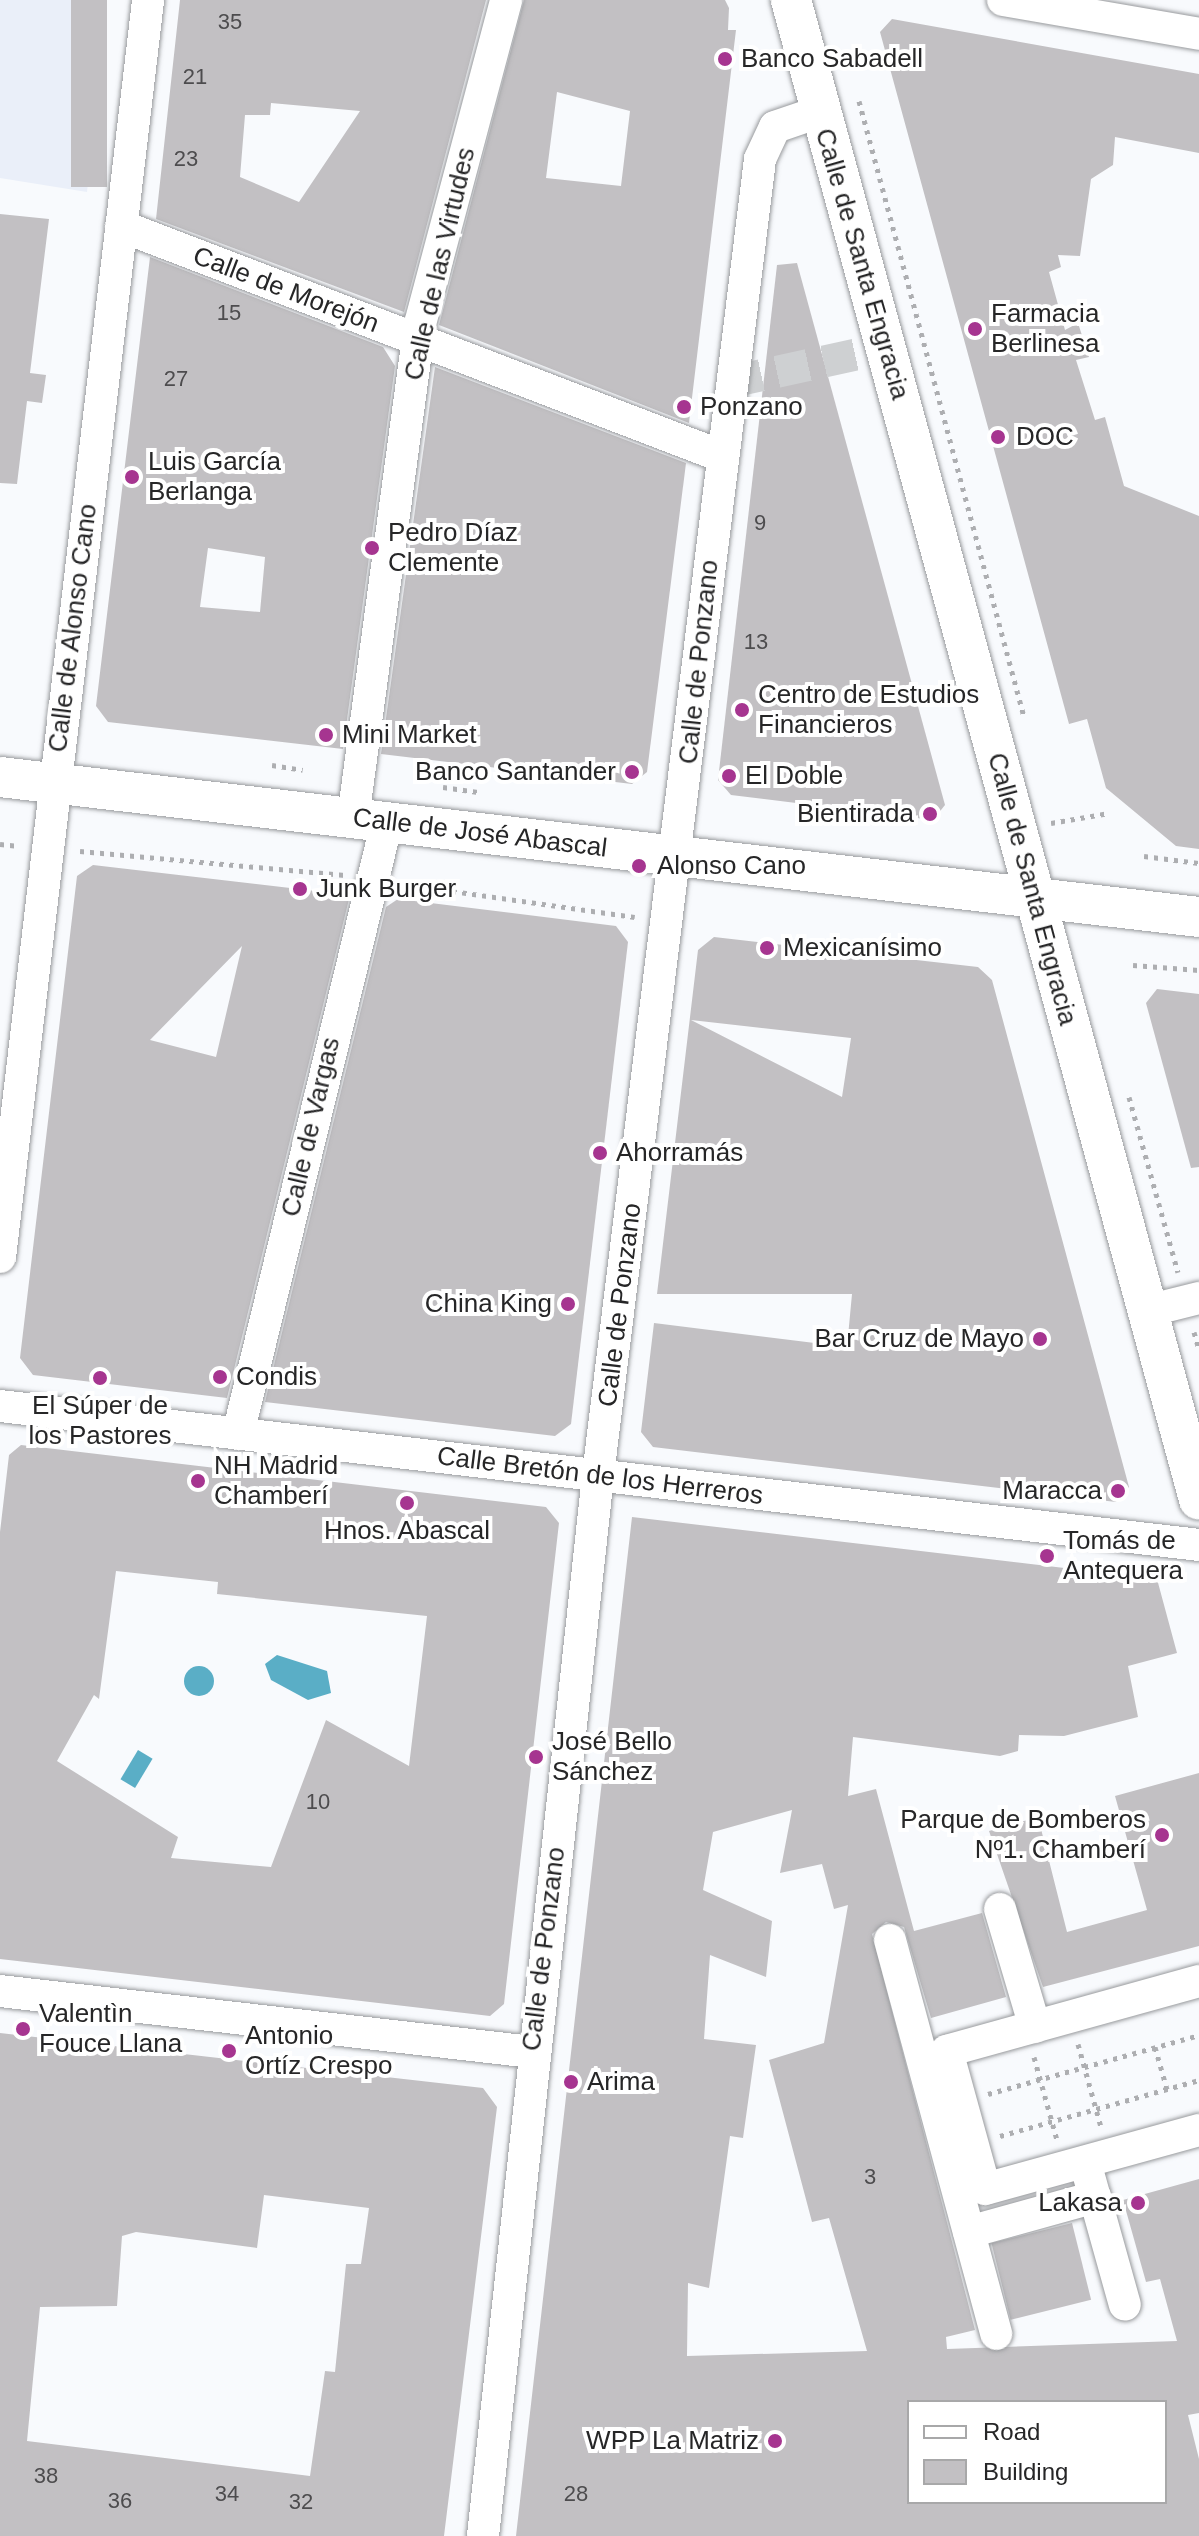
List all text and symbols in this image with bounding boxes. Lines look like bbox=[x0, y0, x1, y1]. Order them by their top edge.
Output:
house number: 35 bbox=[218, 9, 242, 35]
place label: Banco Sabadell bbox=[741, 43, 923, 75]
marker: Banco Sabadell bbox=[716, 50, 734, 68]
house number: 21 bbox=[183, 64, 207, 90]
street label: Calle de Santa Engracia bbox=[808, 125, 916, 403]
street label: Calle de las Virtudes bbox=[398, 145, 482, 383]
house number: 23 bbox=[174, 146, 198, 172]
street label: Calle de Morejón bbox=[189, 240, 383, 340]
place label: Farmacia Berlinesa bbox=[991, 298, 1099, 360]
house number: 15 bbox=[217, 300, 241, 326]
marker: Farmacia Berlinesa bbox=[966, 320, 984, 338]
house number: 27 bbox=[164, 366, 188, 392]
place label: Ponzano bbox=[700, 391, 803, 423]
marker: Ponzano bbox=[675, 398, 693, 416]
place label: DOC bbox=[1016, 421, 1074, 453]
marker: DOC bbox=[987, 426, 1009, 448]
place label: Luis García Berlanga bbox=[148, 446, 281, 508]
marker: Luis García Berlanga bbox=[123, 468, 141, 486]
street label: Calle de Alonso Cano bbox=[42, 501, 104, 755]
house number: 9 bbox=[754, 510, 766, 536]
place label: Pedro Díaz Clemente bbox=[388, 517, 518, 578]
marker: Pedro Díaz Clemente bbox=[363, 539, 381, 557]
street label: Calle de Ponzano bbox=[673, 558, 725, 766]
house number: 13 bbox=[744, 629, 768, 655]
place label: Centro de Estudios Financieros bbox=[758, 679, 979, 740]
marker: Centro de Estudios Financieros bbox=[733, 701, 751, 719]
place label: Mini Market bbox=[342, 719, 476, 751]
marker: Mini Market bbox=[317, 726, 335, 744]
street label: Calle de Santa Engracia bbox=[981, 750, 1083, 1028]
place label: Banco Santander bbox=[415, 756, 616, 788]
place label: El Doble bbox=[745, 760, 843, 792]
marker: Banco Santander bbox=[623, 763, 641, 781]
marker: El Doble bbox=[720, 767, 738, 785]
place label: Bientirada bbox=[797, 798, 914, 830]
street label: Calle de José Abascal bbox=[350, 802, 610, 864]
marker: Bientirada bbox=[921, 805, 939, 823]
place label: Alonso Cano bbox=[657, 850, 806, 882]
marker: Alonso Cano bbox=[628, 855, 650, 877]
place label: Junk Burger bbox=[316, 873, 456, 905]
marker: Junk Burger bbox=[291, 880, 309, 898]
place label: Mexicanísimo bbox=[783, 932, 942, 964]
marker: Mexicanísimo bbox=[758, 939, 776, 957]
street label: Calle de Vargas bbox=[275, 1034, 347, 1220]
place label: Ahorramás bbox=[616, 1137, 743, 1169]
marker: Ahorramás bbox=[591, 1144, 609, 1162]
street label: Calle de Ponzano bbox=[592, 1201, 648, 1409]
place label: China King bbox=[425, 1288, 552, 1320]
marker: China King bbox=[559, 1295, 577, 1313]
place label: Bar Cruz de Mayo bbox=[814, 1323, 1024, 1355]
marker: Bar Cruz de Mayo bbox=[1031, 1330, 1049, 1348]
place label: Condis bbox=[236, 1361, 317, 1393]
marker: Condis bbox=[211, 1368, 229, 1386]
marker: El Súper de los Pastores bbox=[91, 1369, 109, 1387]
place label: El Súper de los Pastores bbox=[28, 1390, 172, 1452]
street label: Calle Bretón de los Herreros bbox=[435, 1441, 765, 1511]
place label: NH Madrid Chamberí bbox=[214, 1450, 338, 1512]
marker: NH Madrid Chamberí bbox=[189, 1472, 207, 1490]
place label: Maracca bbox=[1002, 1475, 1102, 1507]
marker: Maracca bbox=[1109, 1482, 1127, 1500]
marker: Hnos. Abascal bbox=[398, 1494, 416, 1512]
place label: Hnos. Abascal bbox=[323, 1515, 491, 1547]
place label: Tomás de Antequera bbox=[1063, 1525, 1183, 1586]
marker: Tomás de Antequera bbox=[1038, 1547, 1056, 1565]
place label: José Bello Sánchez bbox=[552, 1726, 672, 1788]
marker: José Bello Sánchez bbox=[527, 1748, 545, 1766]
house number: 10 bbox=[306, 1789, 330, 1815]
place label: Parque de Bomberos Nº1. Chamberí bbox=[900, 1804, 1146, 1866]
marker: Parque de Bomberos Nº1. Chamberí bbox=[1153, 1826, 1171, 1844]
street label: Calle de Ponzano bbox=[516, 1845, 572, 2053]
place label: Valentìn Fouce Llana bbox=[39, 1998, 182, 2060]
marker: Valentìn Fouce Llana bbox=[14, 2020, 32, 2038]
place label: Antonio Ortíz Crespo bbox=[245, 2020, 392, 2082]
marker: Antonio Ortíz Crespo bbox=[220, 2042, 238, 2060]
place label: Arima bbox=[587, 2066, 655, 2098]
marker: Arima bbox=[562, 2073, 580, 2091]
house number: 3 bbox=[864, 2164, 876, 2190]
place label: Lakasa bbox=[1038, 2187, 1122, 2219]
marker: Lakasa bbox=[1129, 2194, 1147, 2212]
legend bbox=[907, 2400, 1167, 2504]
text: Road bbox=[983, 2418, 1040, 2445]
place label: WPP La Matriz bbox=[586, 2425, 759, 2457]
marker: WPP La Matriz bbox=[766, 2432, 784, 2450]
text: Building bbox=[983, 2458, 1068, 2485]
house number: 38 bbox=[34, 2463, 58, 2489]
house number: 34 bbox=[215, 2481, 239, 2507]
house number: 28 bbox=[564, 2481, 588, 2507]
house number: 36 bbox=[108, 2488, 132, 2514]
house number: 32 bbox=[289, 2489, 313, 2515]

